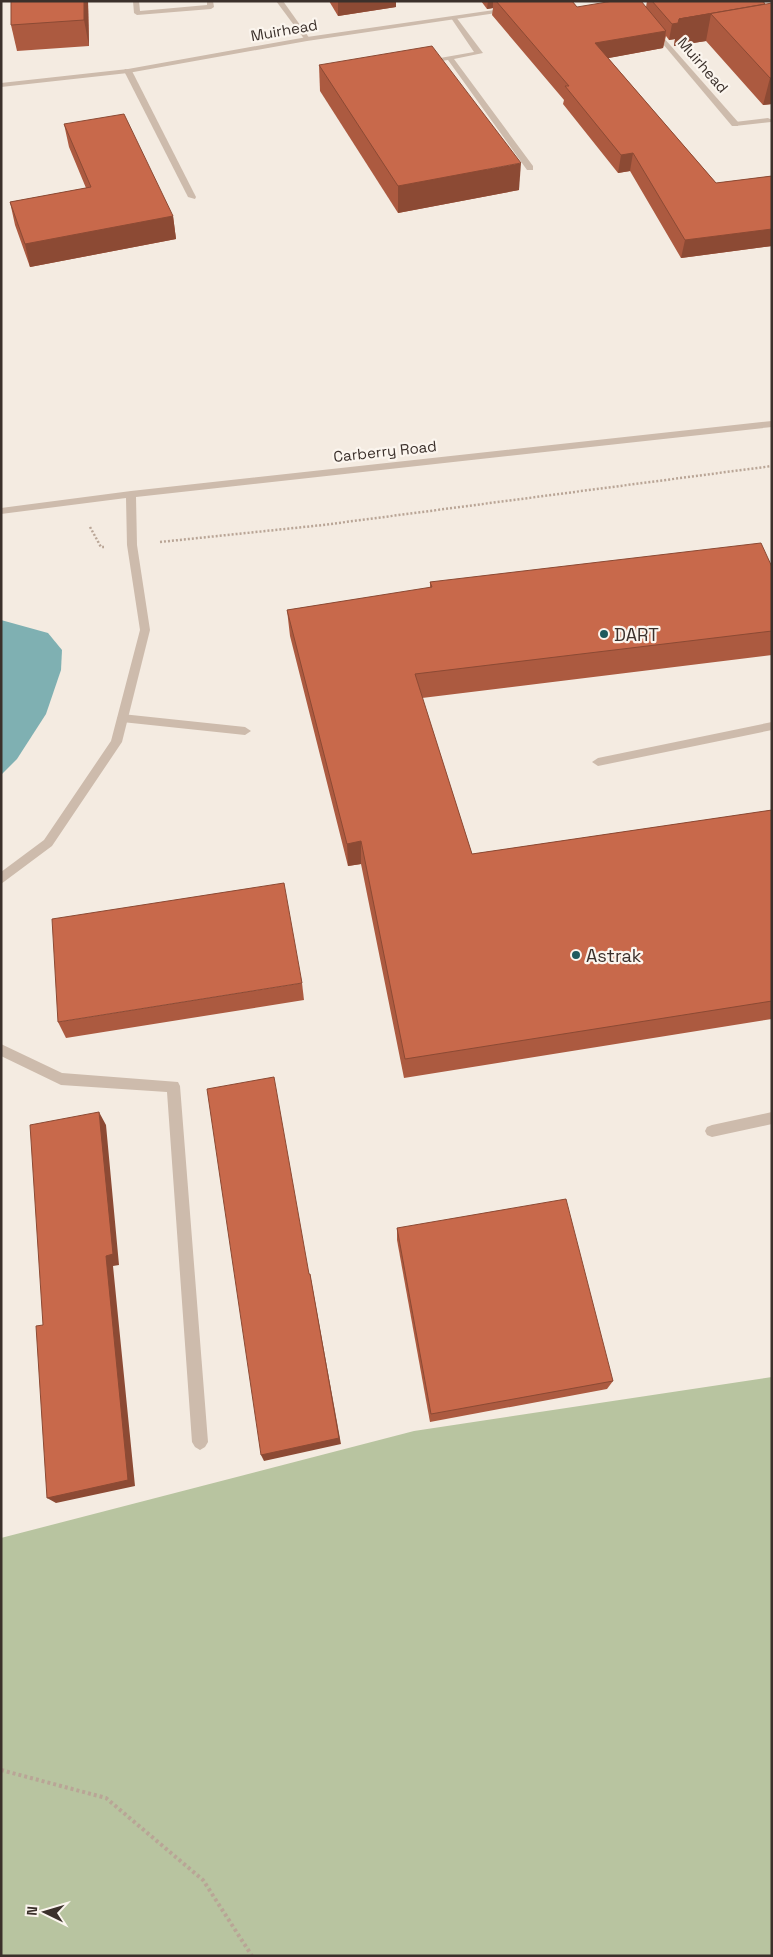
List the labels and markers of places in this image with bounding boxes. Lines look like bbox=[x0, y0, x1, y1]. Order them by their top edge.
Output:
place label: DART bbox=[614, 623, 659, 646]
marker: DART bbox=[598, 628, 610, 640]
place label: Astrak bbox=[586, 944, 642, 967]
marker: Astrak bbox=[570, 949, 582, 961]

